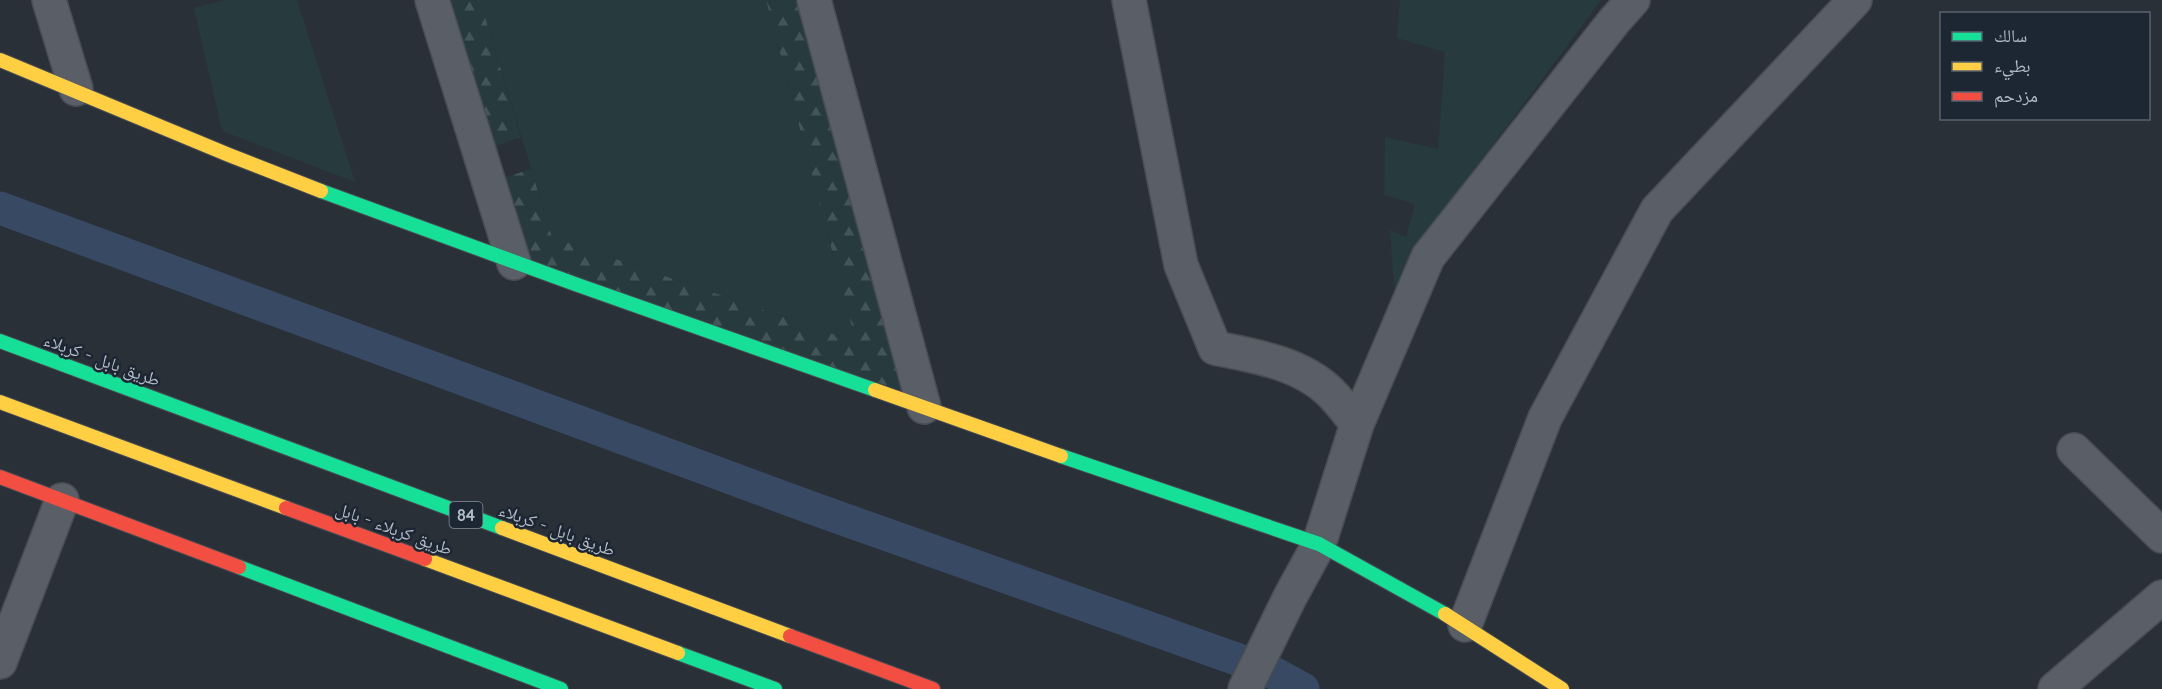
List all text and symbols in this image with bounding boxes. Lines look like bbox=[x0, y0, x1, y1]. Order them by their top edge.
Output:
legend bbox=[1940, 12, 2150, 120]
text: سالك bbox=[1994, 24, 2027, 47]
text: بطيء bbox=[1994, 54, 2031, 81]
text: مزدحم bbox=[1994, 84, 2038, 108]
street label: طريق بابل - كربلاء bbox=[41, 328, 164, 391]
street label: طريق كربلاء - بابل bbox=[333, 497, 456, 560]
street label: طريق بابل - كربلاء bbox=[496, 498, 619, 561]
road number: 84 bbox=[450, 502, 482, 528]

